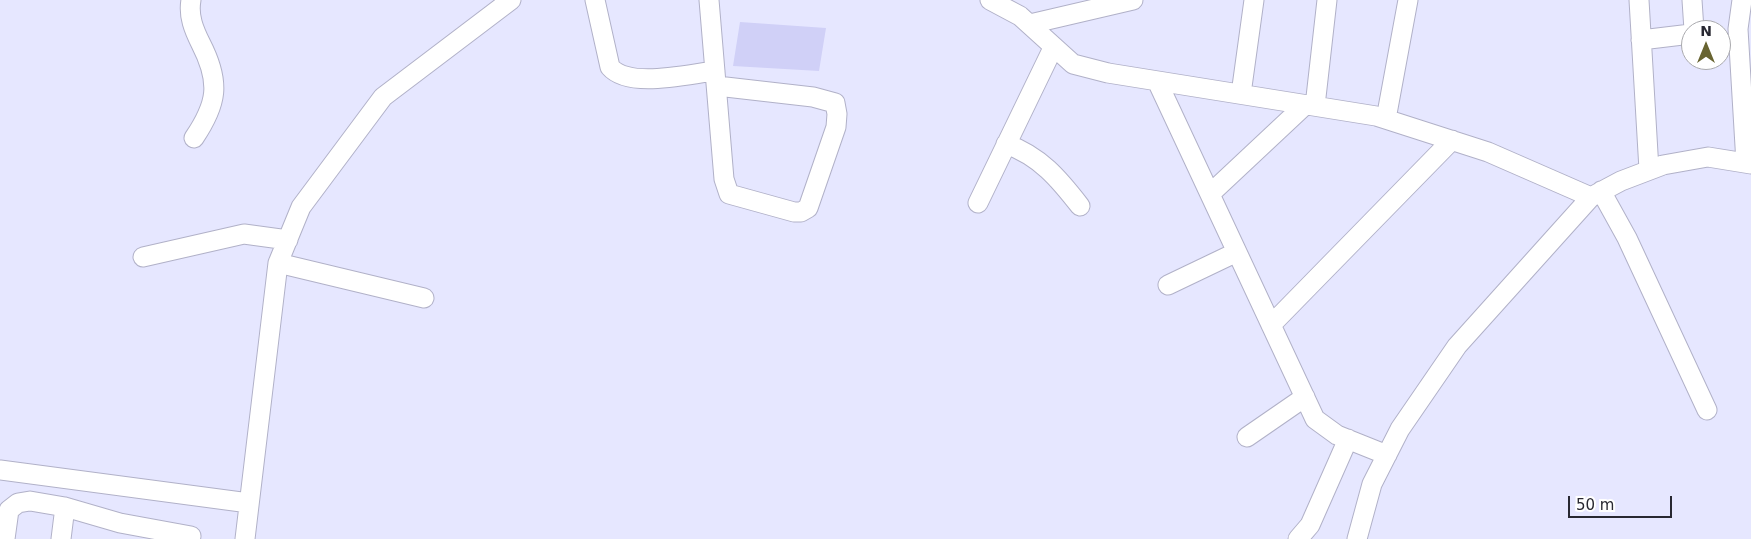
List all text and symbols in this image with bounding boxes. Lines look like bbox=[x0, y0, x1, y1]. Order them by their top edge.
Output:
north arrow bbox=[1681, 20, 1731, 70]
text: N bbox=[1700, 23, 1712, 39]
scale bar bbox=[1571, 486, 1675, 518]
text: 50 m bbox=[1576, 496, 1614, 514]

